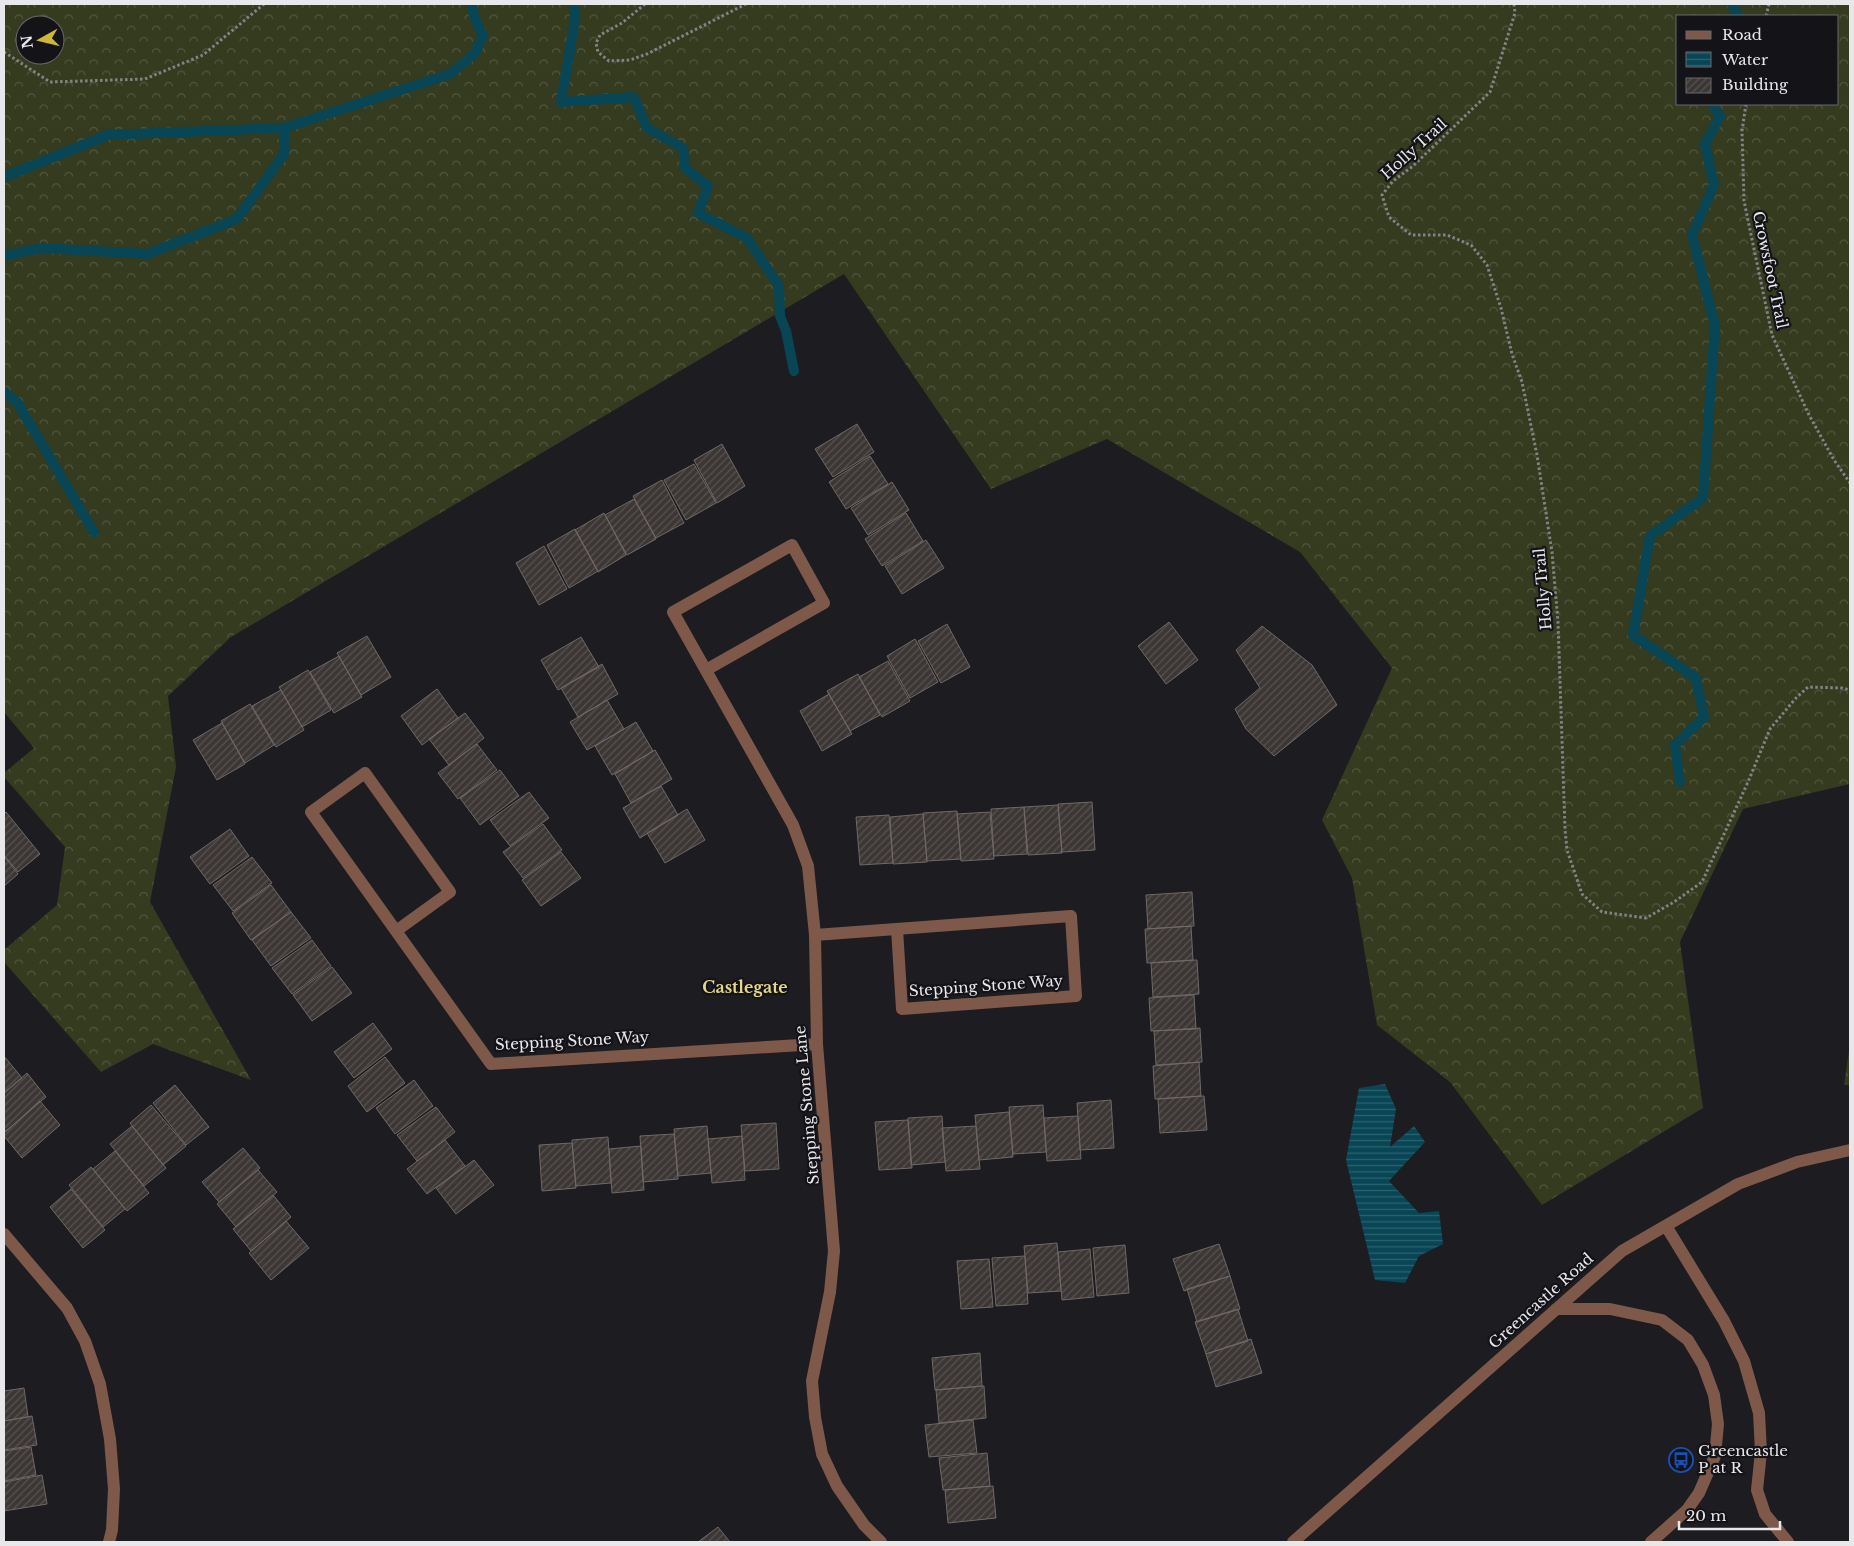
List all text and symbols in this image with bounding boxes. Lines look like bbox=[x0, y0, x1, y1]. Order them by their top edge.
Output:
north arrow bbox=[15, 15, 65, 65]
legend bbox=[1676, 15, 1839, 105]
text: Road bbox=[1722, 25, 1762, 44]
text: N bbox=[17, 34, 37, 50]
text: Water bbox=[1721, 50, 1769, 69]
text: Building bbox=[1722, 75, 1789, 94]
street label: Holly Trail bbox=[1377, 114, 1451, 183]
street label: Crowsfoot Trail bbox=[1749, 209, 1792, 330]
street label: Holly Trail bbox=[1529, 547, 1556, 631]
street label: Stepping Stone Way bbox=[908, 971, 1064, 1000]
district label: Castlegate bbox=[702, 977, 788, 997]
street label: Stepping Stone Lane bbox=[790, 1025, 823, 1185]
street label: Stepping Stone Way bbox=[494, 1027, 650, 1054]
street label: Greencastle Road bbox=[1484, 1249, 1597, 1353]
place label: Greencastle P at R bbox=[1698, 1441, 1788, 1477]
bus stop icon: Greencastle P at R bbox=[1668, 1447, 1694, 1473]
scale bar bbox=[1679, 1498, 1780, 1530]
text: 20 m bbox=[1686, 1506, 1726, 1525]

